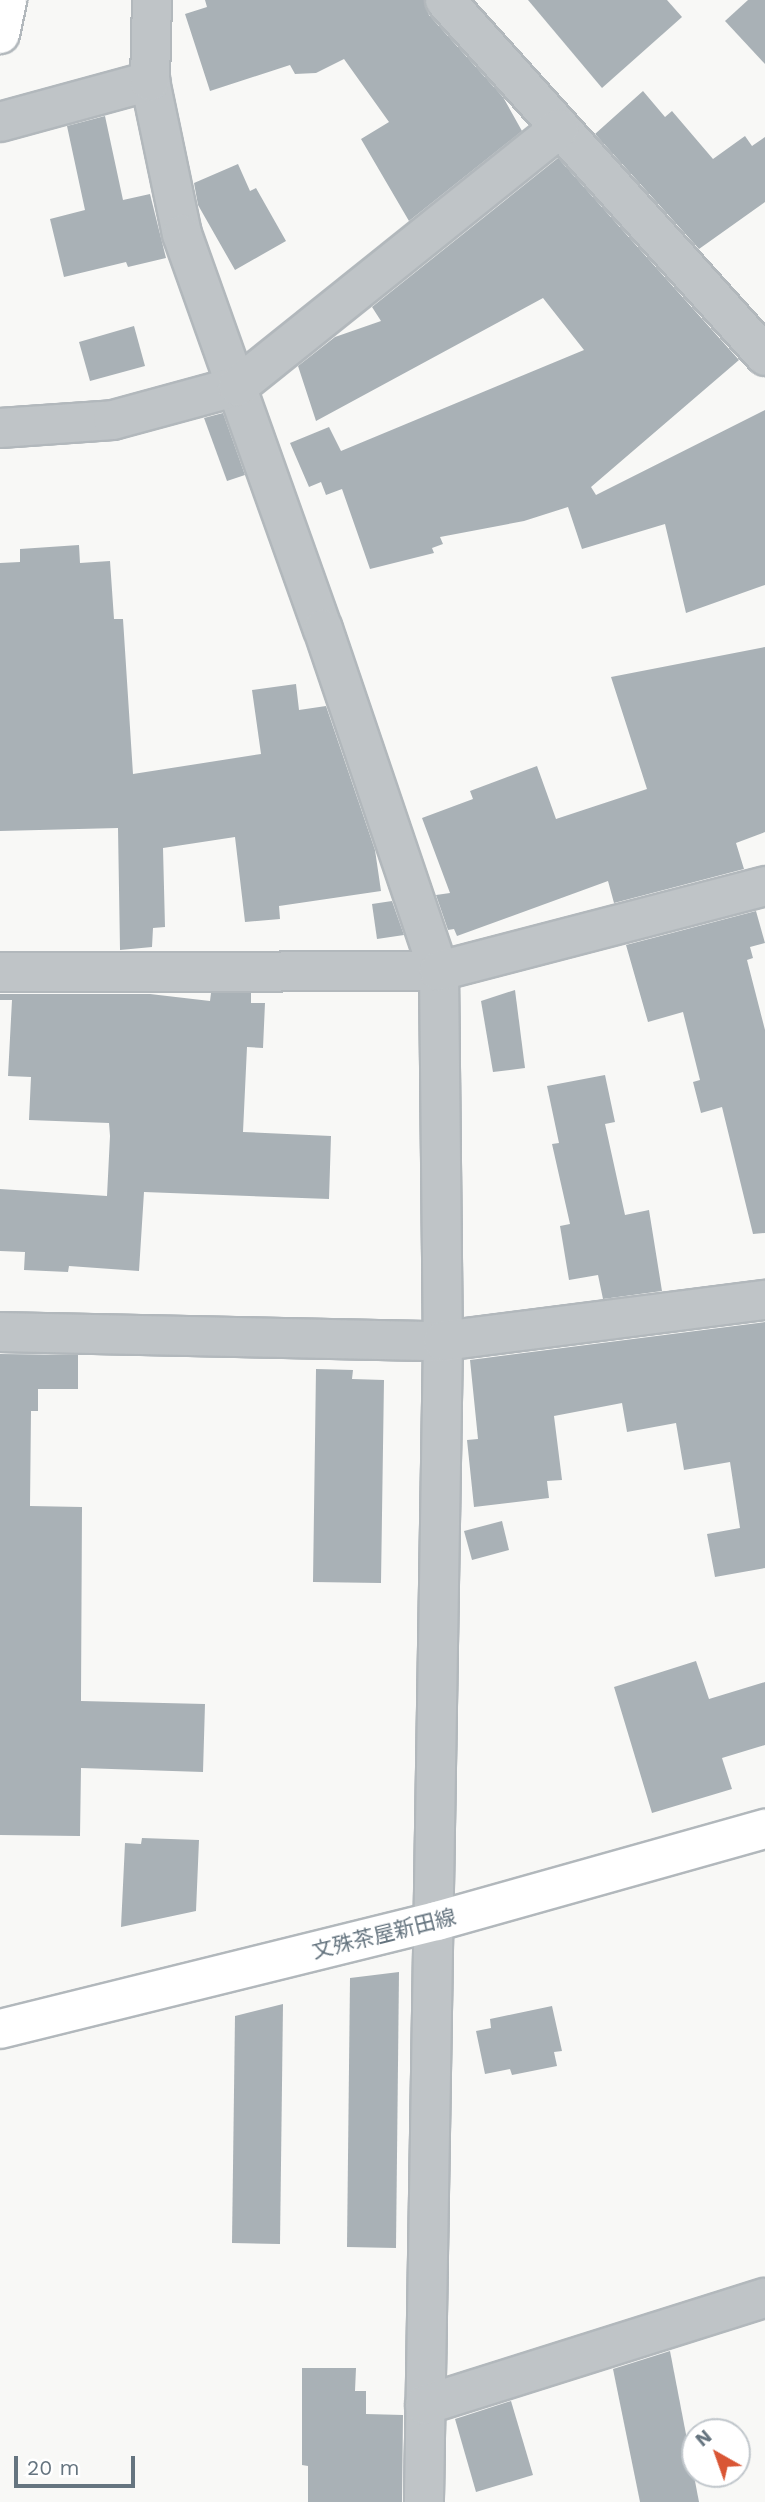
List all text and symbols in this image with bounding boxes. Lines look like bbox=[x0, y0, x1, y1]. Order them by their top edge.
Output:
street label: 文殊茶屋新田線 bbox=[310, 1904, 458, 1964]
north arrow bbox=[681, 2418, 751, 2488]
text: N bbox=[691, 2425, 716, 2451]
scale bar bbox=[18, 2442, 138, 2486]
text: 20 m bbox=[27, 2455, 79, 2480]

